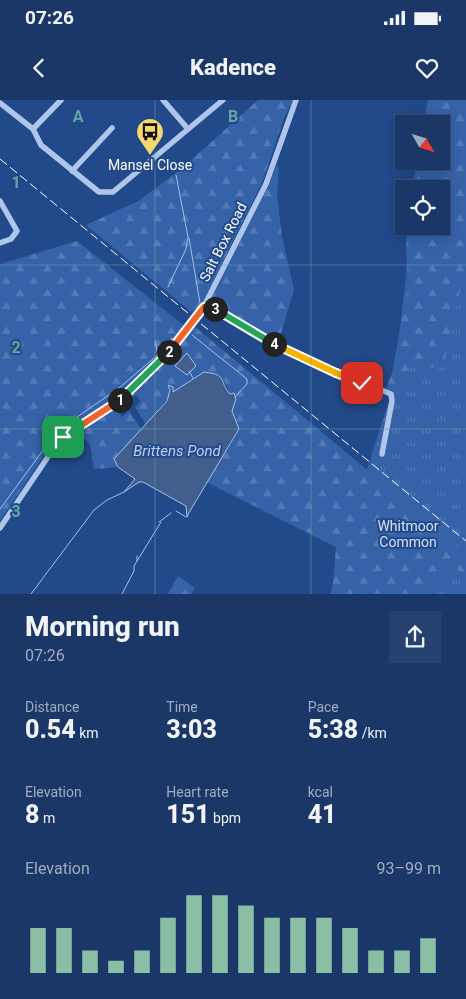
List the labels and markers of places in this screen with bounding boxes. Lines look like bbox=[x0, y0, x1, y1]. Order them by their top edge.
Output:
bus stop icon: Mansel Close bbox=[135, 117, 165, 156]
place label: Mansel Close bbox=[108, 157, 192, 173]
pin: 3 bbox=[202, 296, 228, 322]
pin: 4 bbox=[262, 332, 286, 356]
pin: 2 bbox=[156, 340, 182, 364]
pin bbox=[341, 362, 383, 404]
pin: 1 bbox=[108, 388, 132, 412]
pin bbox=[42, 416, 84, 458]

